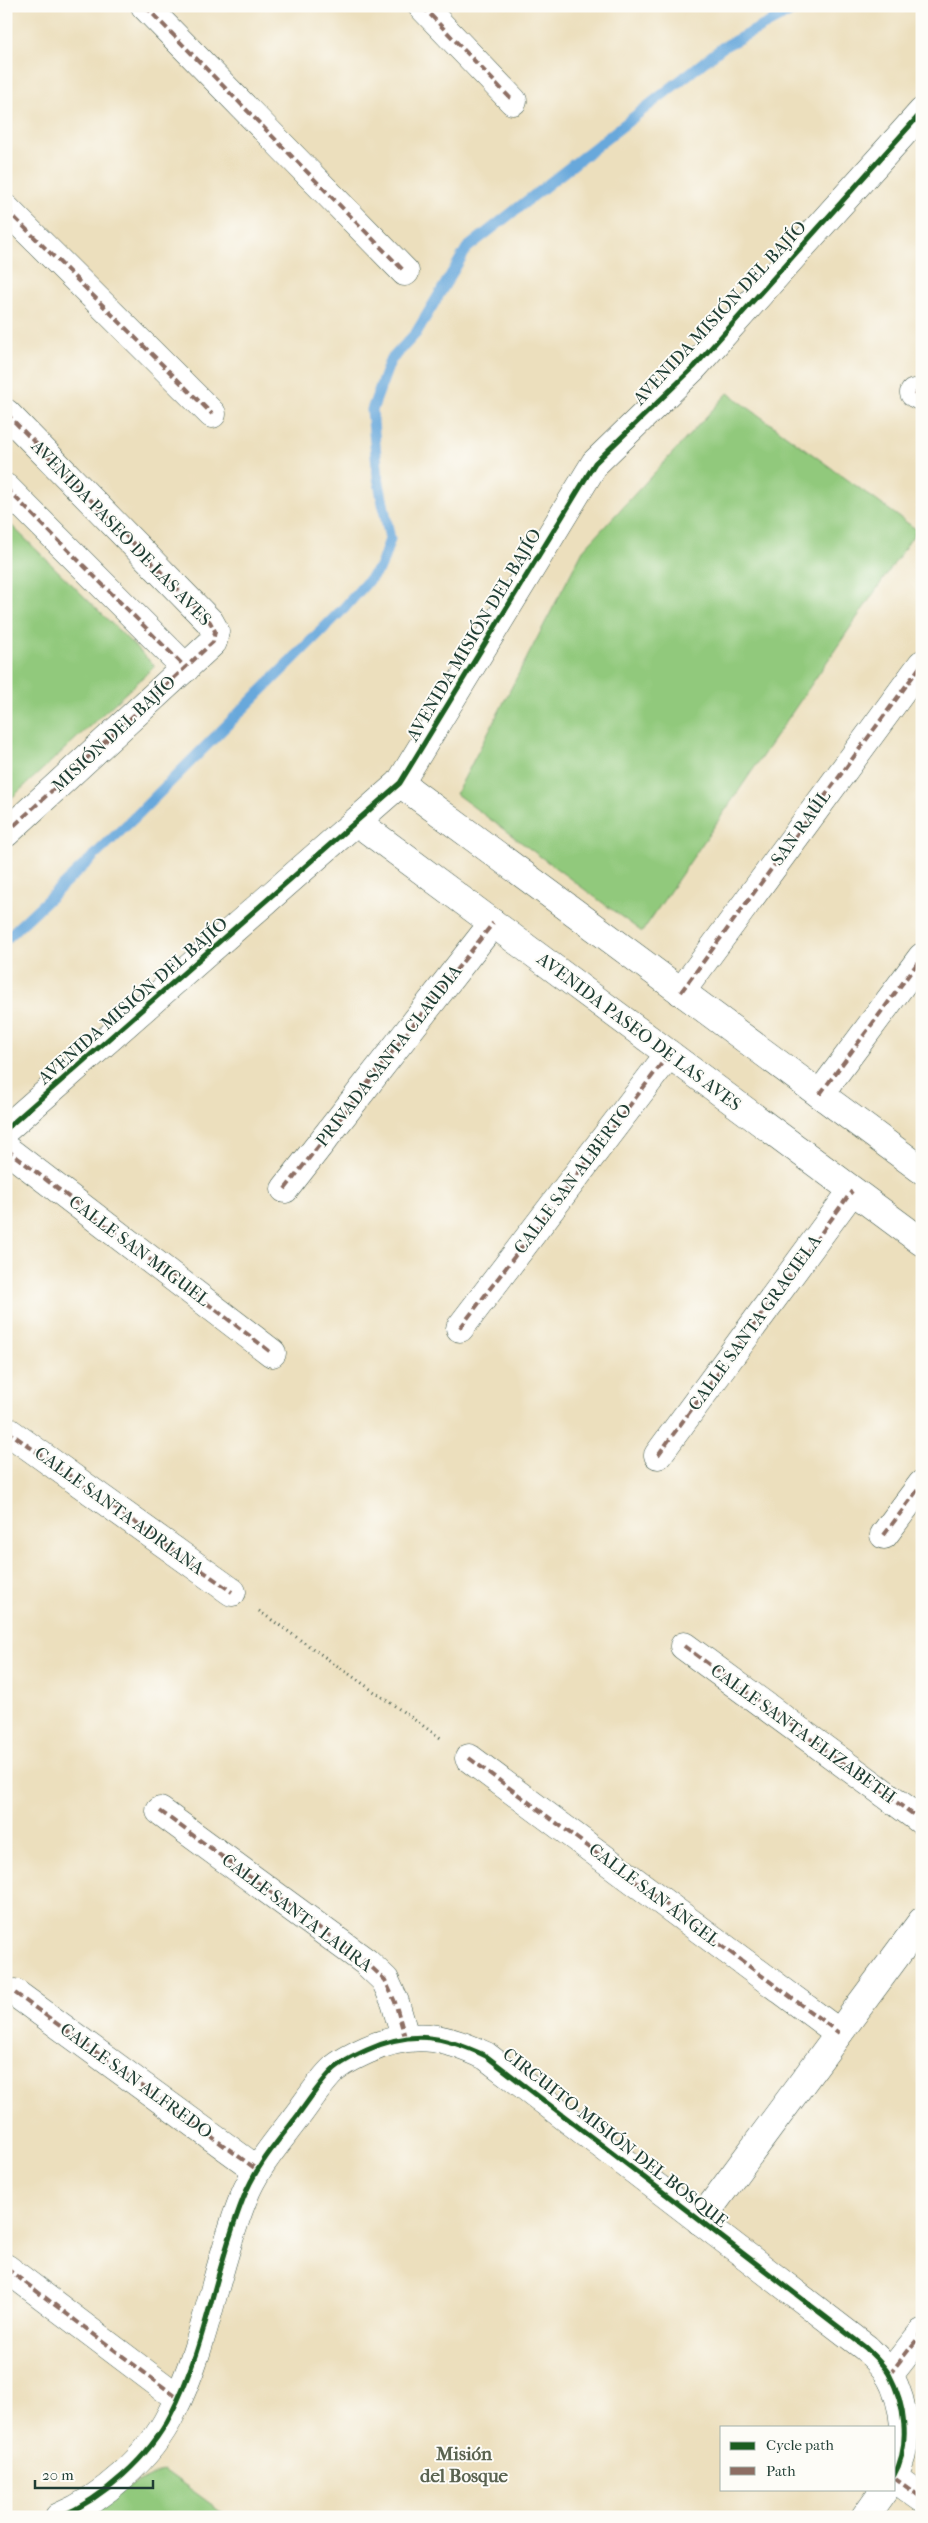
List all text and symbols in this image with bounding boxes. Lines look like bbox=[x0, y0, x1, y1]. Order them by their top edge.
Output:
street label: AVENIDA MISIÓN DEL BAJÍO bbox=[627, 215, 811, 410]
street label: AVENIDA PASEO DE LAS AVES bbox=[26, 435, 215, 630]
street label: AVENIDA MISIÓN DEL BAJÍO bbox=[400, 524, 546, 746]
street label: MISIÓN DEL BAJÍO bbox=[47, 670, 180, 797]
street label: SAN RAÚL bbox=[766, 786, 835, 870]
street label: AVENIDA MISIÓN DEL BAJÍO bbox=[32, 912, 232, 1090]
street label: AVENIDA PASEO DE LAS AVES bbox=[532, 948, 745, 1116]
street label: PRIVADA SANTA CLAUDIA bbox=[312, 961, 467, 1151]
street label: CALLE SAN ALBERTO bbox=[510, 1100, 636, 1258]
street label: CALLE SAN MIGUEL bbox=[65, 1191, 214, 1311]
street label: CALLE SANTA GRACIELA bbox=[684, 1231, 826, 1415]
street label: CALLE SANTA ADRIANA bbox=[30, 1443, 208, 1580]
street label: CALLE SANTA ELIZABETH bbox=[706, 1660, 900, 1808]
street label: CALLE SAN ÁNGEL bbox=[584, 1838, 724, 1951]
street label: CALLE SANTA LAURA bbox=[218, 1849, 377, 1977]
street label: CALLE SAN ALFREDO bbox=[56, 2019, 216, 2143]
street label: CIRCUITO MISIÓN DEL BOSQUE bbox=[498, 2042, 733, 2232]
legend bbox=[720, 2426, 896, 2490]
text: Cycle path bbox=[766, 2436, 834, 2454]
district label: Misión del Bosque bbox=[420, 2443, 509, 2487]
scale bar bbox=[35, 2458, 152, 2490]
text: Path bbox=[766, 2462, 796, 2480]
text: 20 m bbox=[42, 2466, 74, 2484]

